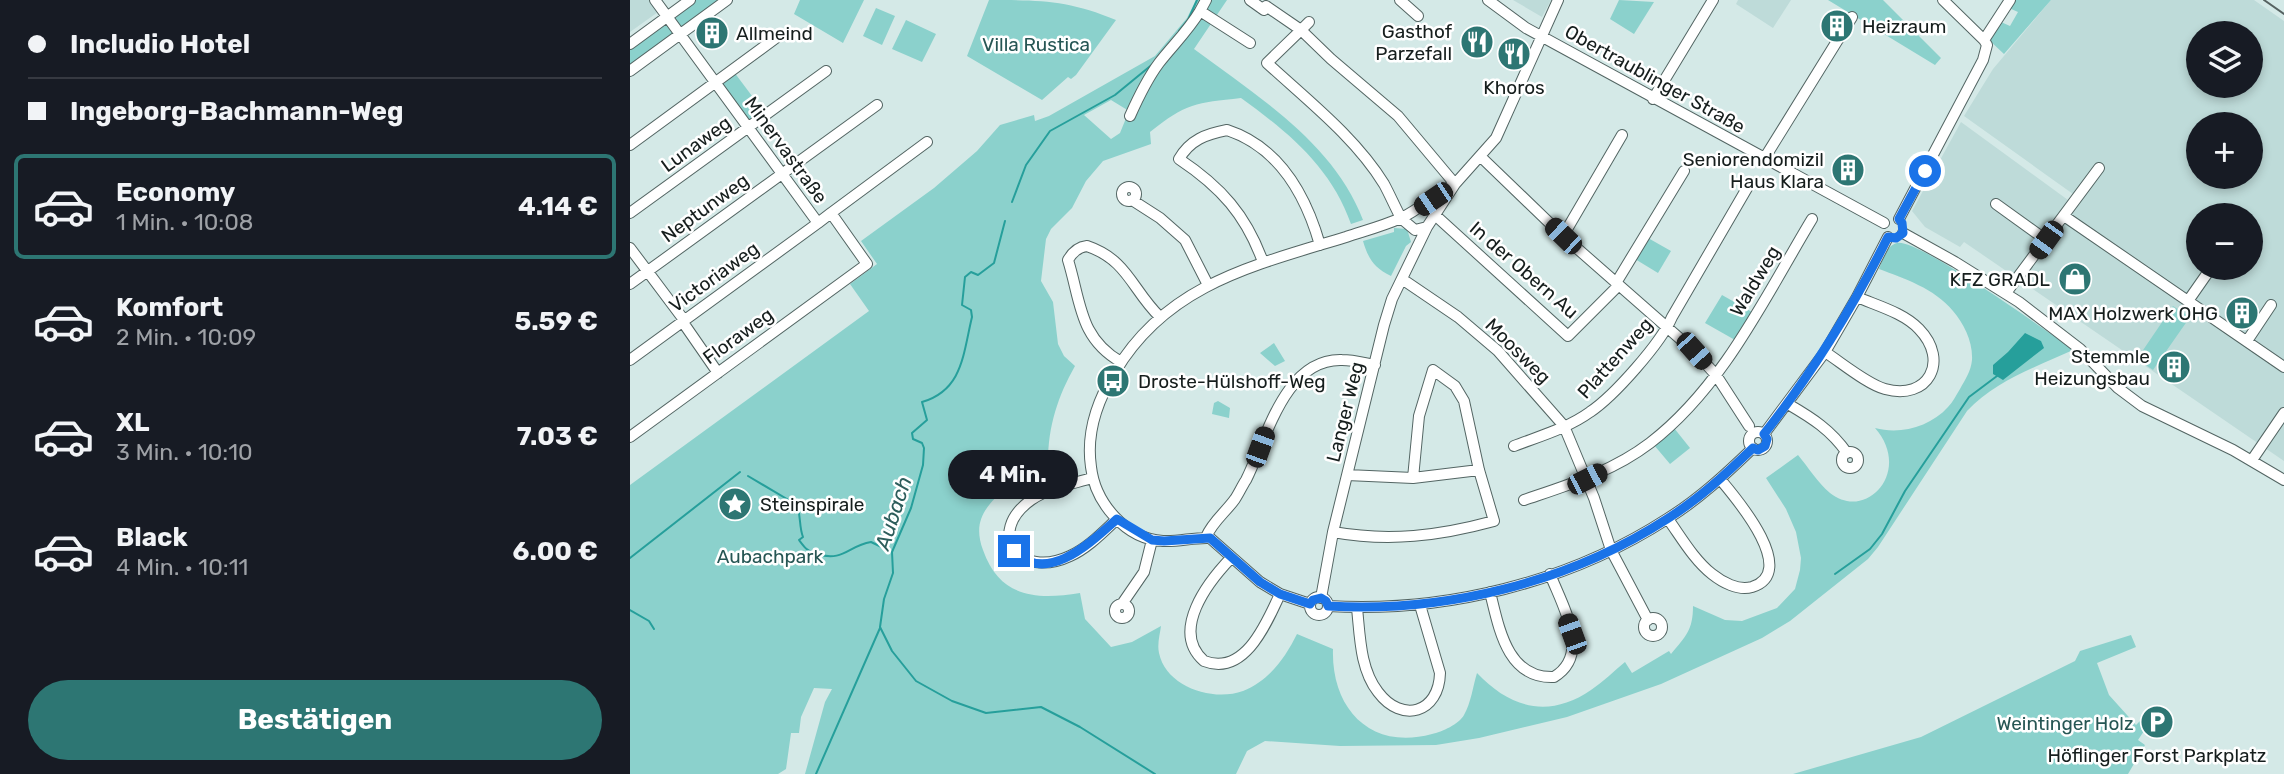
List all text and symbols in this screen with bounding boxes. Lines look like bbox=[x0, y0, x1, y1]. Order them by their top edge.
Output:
building icon: Heizraum bbox=[1818, 7, 1856, 45]
building icon: Allmeind bbox=[693, 14, 731, 52]
place label: Heizraum bbox=[1862, 15, 1946, 38]
place label: Gasthof Parzefall bbox=[1375, 20, 1453, 65]
street label: Obertraublinger Straße bbox=[1561, 20, 1749, 138]
map controls bbox=[2186, 21, 2263, 280]
button: layers bbox=[2186, 21, 2263, 98]
place label: Allmeind bbox=[736, 22, 813, 45]
restaurant icon: Gasthof Parzefall bbox=[1458, 23, 1496, 61]
text: Includio Hotel bbox=[70, 29, 250, 60]
park label: Villa Rustica bbox=[982, 33, 1090, 56]
restaurant icon: Khoros bbox=[1495, 35, 1533, 73]
place label: Khoros bbox=[1483, 76, 1545, 99]
street label: Minervastraße bbox=[740, 92, 832, 208]
text: Ingeborg-Bachmann-Weg bbox=[70, 96, 403, 127]
street label: Lunaweg bbox=[657, 111, 735, 177]
button: + bbox=[2186, 112, 2263, 189]
place label: Seniorendomizil Haus Klara bbox=[1683, 148, 1824, 193]
building icon: Seniorendomizil Haus Klara bbox=[1829, 151, 1867, 189]
route start bbox=[1909, 155, 1941, 187]
street label: Neptunweg bbox=[657, 169, 753, 247]
icon: car bbox=[32, 175, 95, 238]
text: Economy bbox=[116, 177, 235, 208]
car bbox=[1410, 179, 1457, 219]
text: 4.14 € bbox=[518, 191, 598, 222]
button: − bbox=[2186, 203, 2263, 280]
text: 1 Min. · 10:08 bbox=[116, 208, 253, 236]
car bbox=[1541, 214, 1586, 258]
street label: In der Obern Au bbox=[1465, 217, 1583, 323]
car bbox=[2026, 217, 2067, 263]
street label: Victoriaweg bbox=[665, 237, 763, 317]
street label: Waldweg bbox=[1725, 242, 1785, 320]
shop icon: KFZ GRADL bbox=[2056, 260, 2094, 298]
place label: KFZ GRADL bbox=[1950, 268, 2050, 291]
icon: car bbox=[32, 290, 95, 353]
text: Komfort bbox=[116, 292, 223, 323]
building icon: MAX Holzwerk OHG bbox=[2223, 294, 2261, 332]
place label: MAX Holzwerk OHG bbox=[2048, 302, 2218, 325]
street label: Floraweg bbox=[698, 303, 778, 369]
text: 5.59 € bbox=[515, 306, 598, 337]
street label: Moosweg bbox=[1480, 313, 1556, 389]
street label: Plattenweg bbox=[1573, 313, 1657, 403]
text: 2 Min. · 10:09 bbox=[116, 323, 256, 351]
car bbox=[1673, 328, 1716, 374]
place label: Stemmle Heizungsbau bbox=[2034, 345, 2150, 390]
building icon: Stemmle Heizungsbau bbox=[2155, 348, 2193, 386]
street label: Langer Weg bbox=[1321, 359, 1369, 465]
bus stop icon: Droste-Hülshoff-Weg bbox=[1094, 362, 1132, 400]
place label: Droste-Hülshoff-Weg bbox=[1138, 370, 1326, 393]
icon: car bbox=[32, 405, 95, 468]
text: XL bbox=[116, 407, 149, 438]
text: 7.03 € bbox=[517, 421, 598, 452]
car bbox=[1243, 424, 1278, 470]
text: 3 Min. · 10:10 bbox=[116, 438, 253, 466]
callout: 4 Min. bbox=[949, 449, 1079, 498]
text: 4 Min. bbox=[979, 460, 1047, 488]
car bbox=[1564, 460, 1611, 498]
water label: Aubach bbox=[869, 473, 917, 554]
place icon: Steinspirale bbox=[716, 485, 754, 523]
place label: Steinspirale bbox=[760, 493, 864, 516]
icon: car bbox=[32, 520, 95, 583]
text: Black bbox=[116, 522, 188, 553]
route end bbox=[998, 535, 1030, 567]
text: 6.00 € bbox=[513, 536, 598, 567]
park label: Aubachpark bbox=[717, 545, 824, 568]
text: 4 Min. · 10:11 bbox=[116, 553, 248, 581]
car bbox=[1555, 611, 1590, 657]
button: Bestätigen bbox=[28, 680, 602, 760]
parking icon: Höflinger Forst Parkplatz bbox=[2138, 703, 2176, 741]
park label: Weintinger Holz bbox=[1996, 712, 2134, 735]
place label: Höflinger Forst Parkplatz bbox=[2047, 744, 2267, 767]

